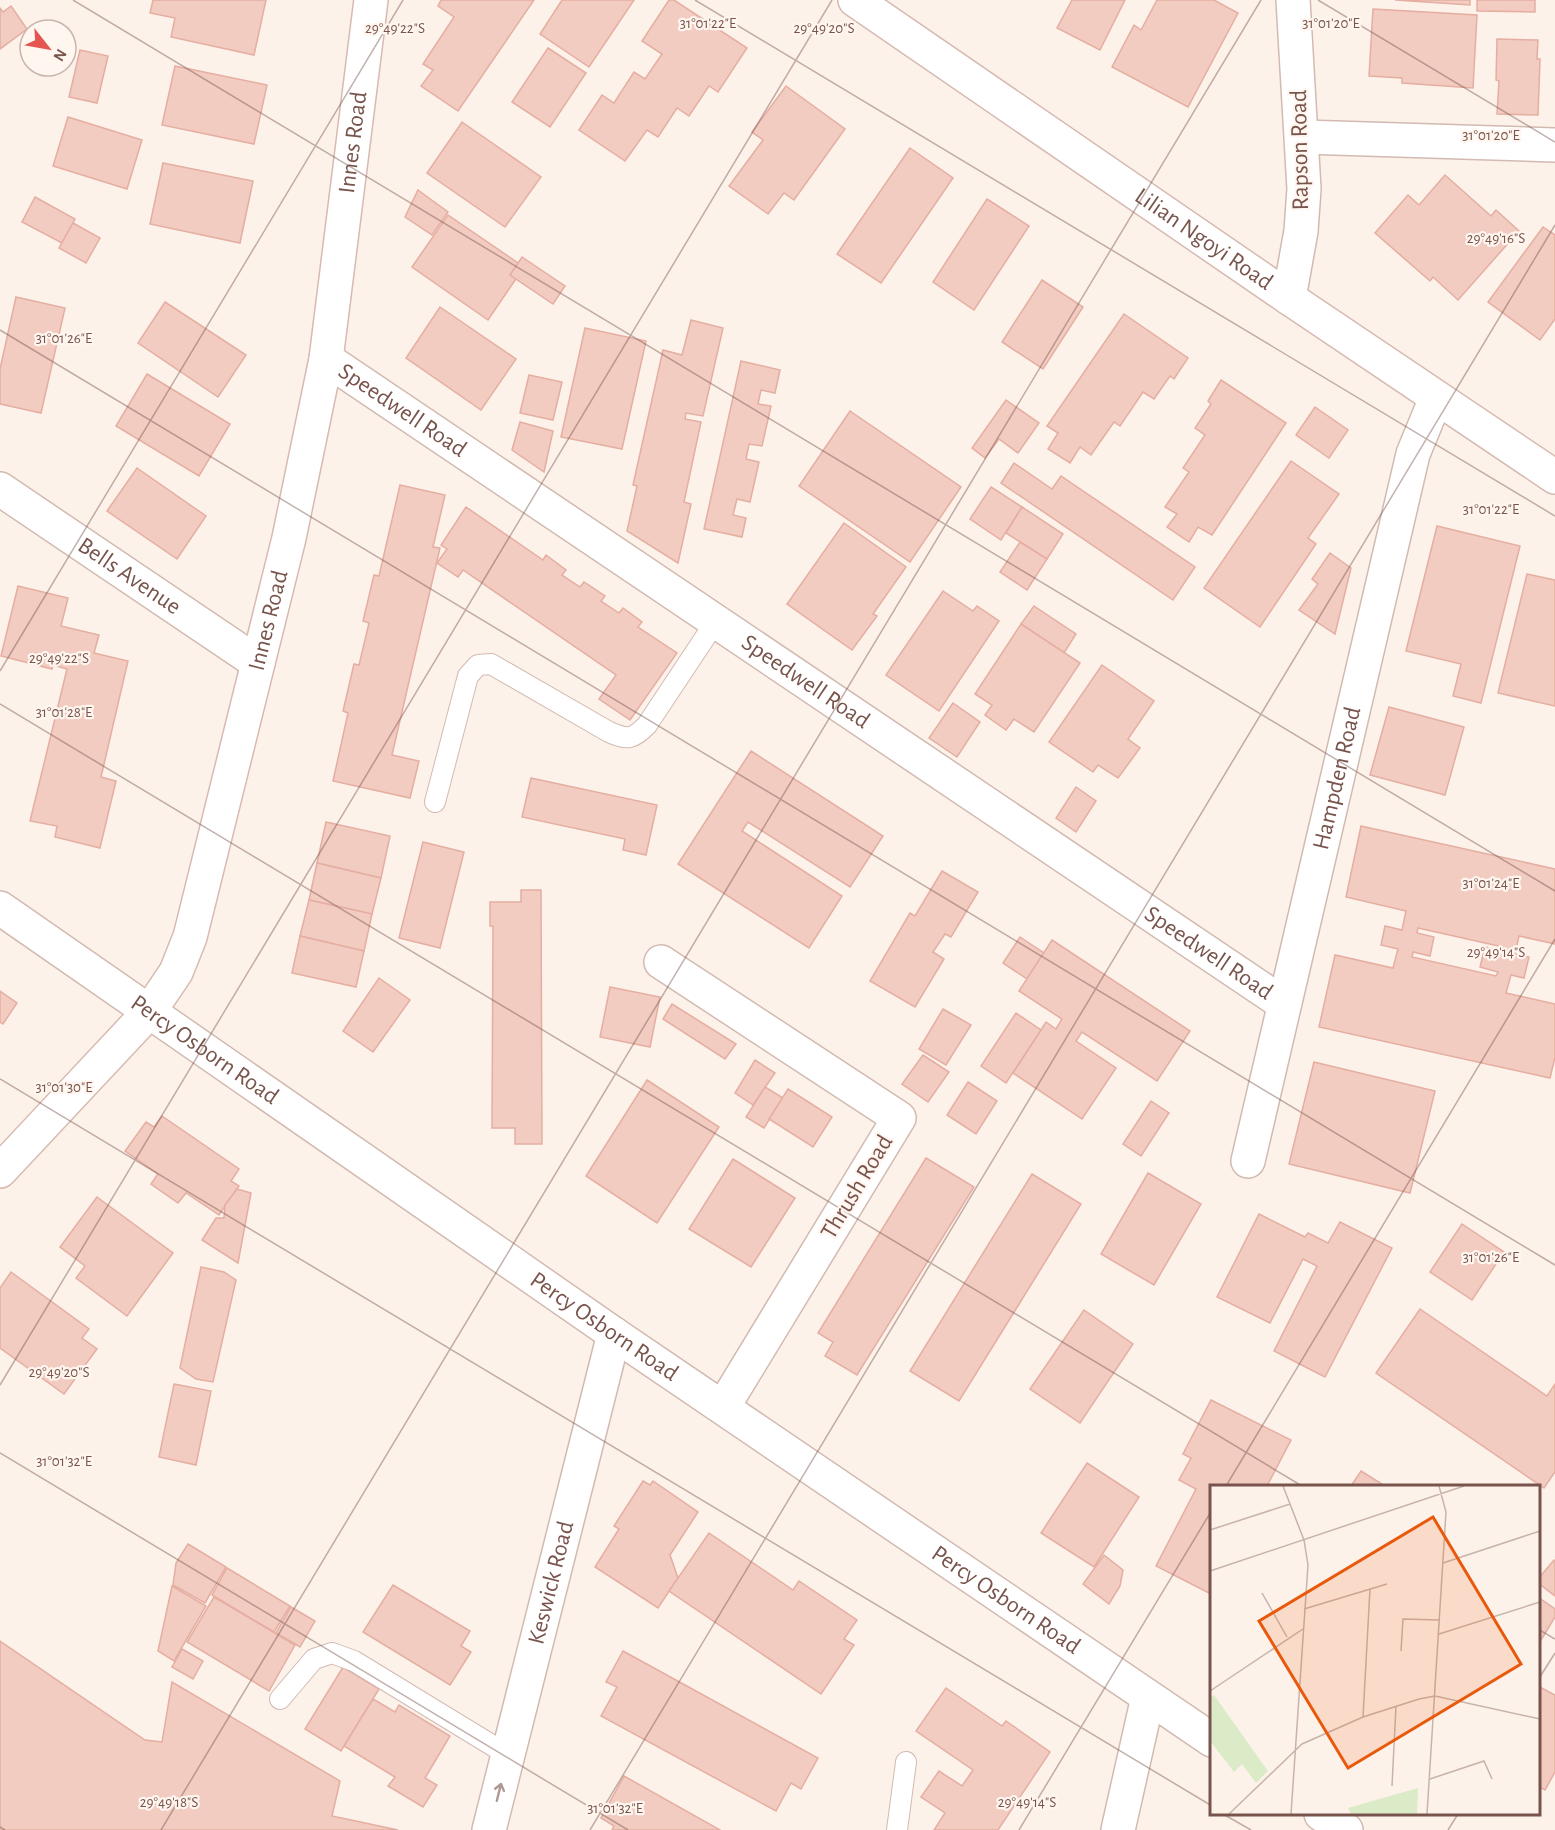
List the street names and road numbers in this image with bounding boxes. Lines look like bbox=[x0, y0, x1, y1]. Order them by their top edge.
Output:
street label: Rapson Road bbox=[1287, 89, 1313, 211]
street label: Innes Road bbox=[335, 90, 371, 195]
street label: Lilian Ngoyi Road bbox=[1130, 184, 1277, 295]
street label: Speedwell Road bbox=[334, 359, 471, 462]
street label: Bells Avenue bbox=[74, 533, 185, 619]
street label: Innes Road bbox=[245, 568, 293, 673]
street label: Speedwell Road bbox=[737, 630, 874, 733]
street label: Hampden Road bbox=[1309, 705, 1366, 852]
street label: Speedwell Road bbox=[1140, 902, 1277, 1005]
street label: Percy Osborn Road bbox=[126, 991, 283, 1109]
street label: Thrush Road bbox=[817, 1131, 897, 1243]
street label: Percy Osborn Road bbox=[526, 1268, 682, 1386]
street label: Keswick Road bbox=[524, 1518, 578, 1647]
street label: Percy Osborn Road bbox=[927, 1541, 1084, 1659]

